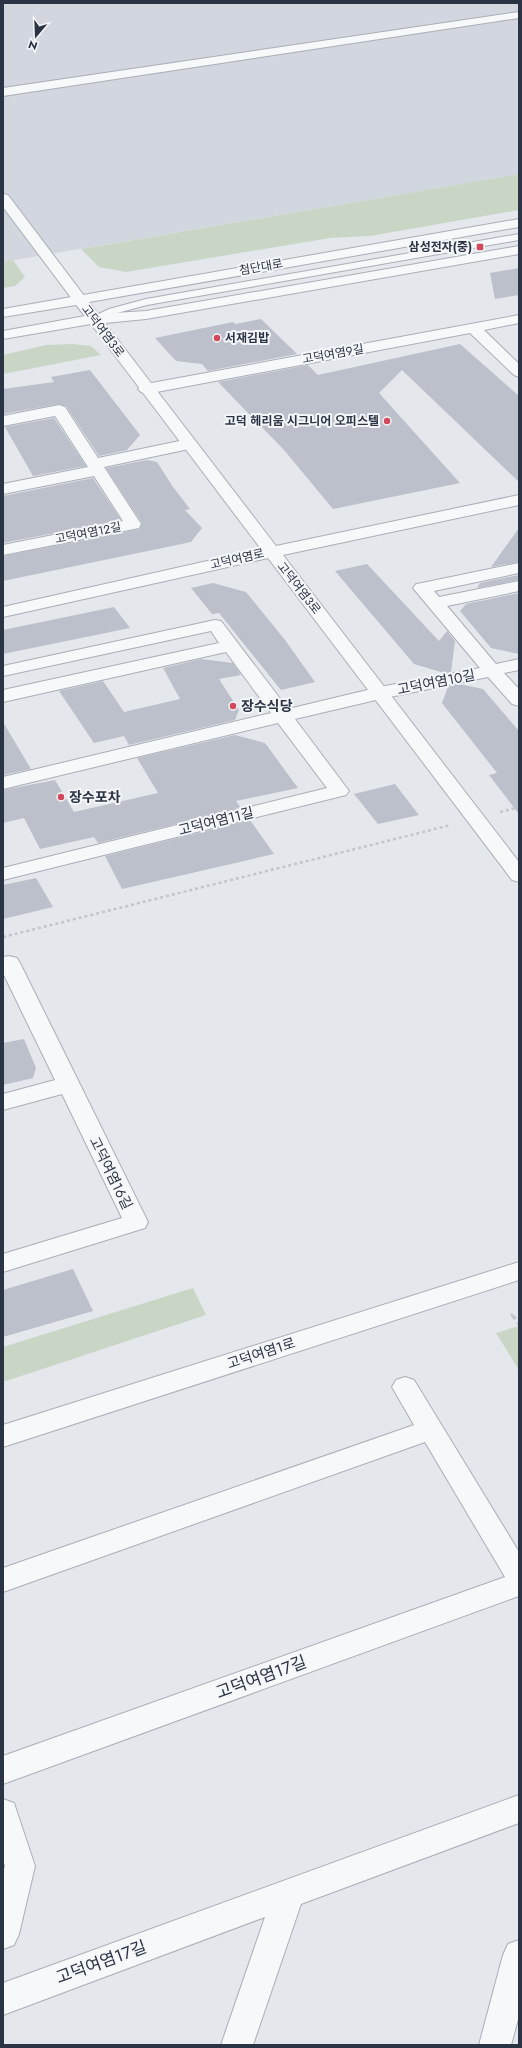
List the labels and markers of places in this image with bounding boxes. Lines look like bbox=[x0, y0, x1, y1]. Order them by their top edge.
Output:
place label: 삼성전자(중) bbox=[409, 238, 472, 256]
marker: 삼성전자(중) bbox=[475, 242, 485, 252]
place label: 서재김밥 bbox=[225, 329, 269, 347]
marker: 서재김밥 bbox=[212, 333, 222, 343]
place label: 고덕 헤리움 시그니어 오피스텔 bbox=[225, 412, 379, 430]
marker: 고덕 헤리움 시그니어 오피스텔 bbox=[382, 416, 392, 426]
place label: 장수식당 bbox=[241, 696, 293, 716]
marker: 장수식당 bbox=[228, 701, 238, 711]
place label: 장수포차 bbox=[69, 787, 121, 807]
marker: 장수포차 bbox=[56, 792, 66, 802]

